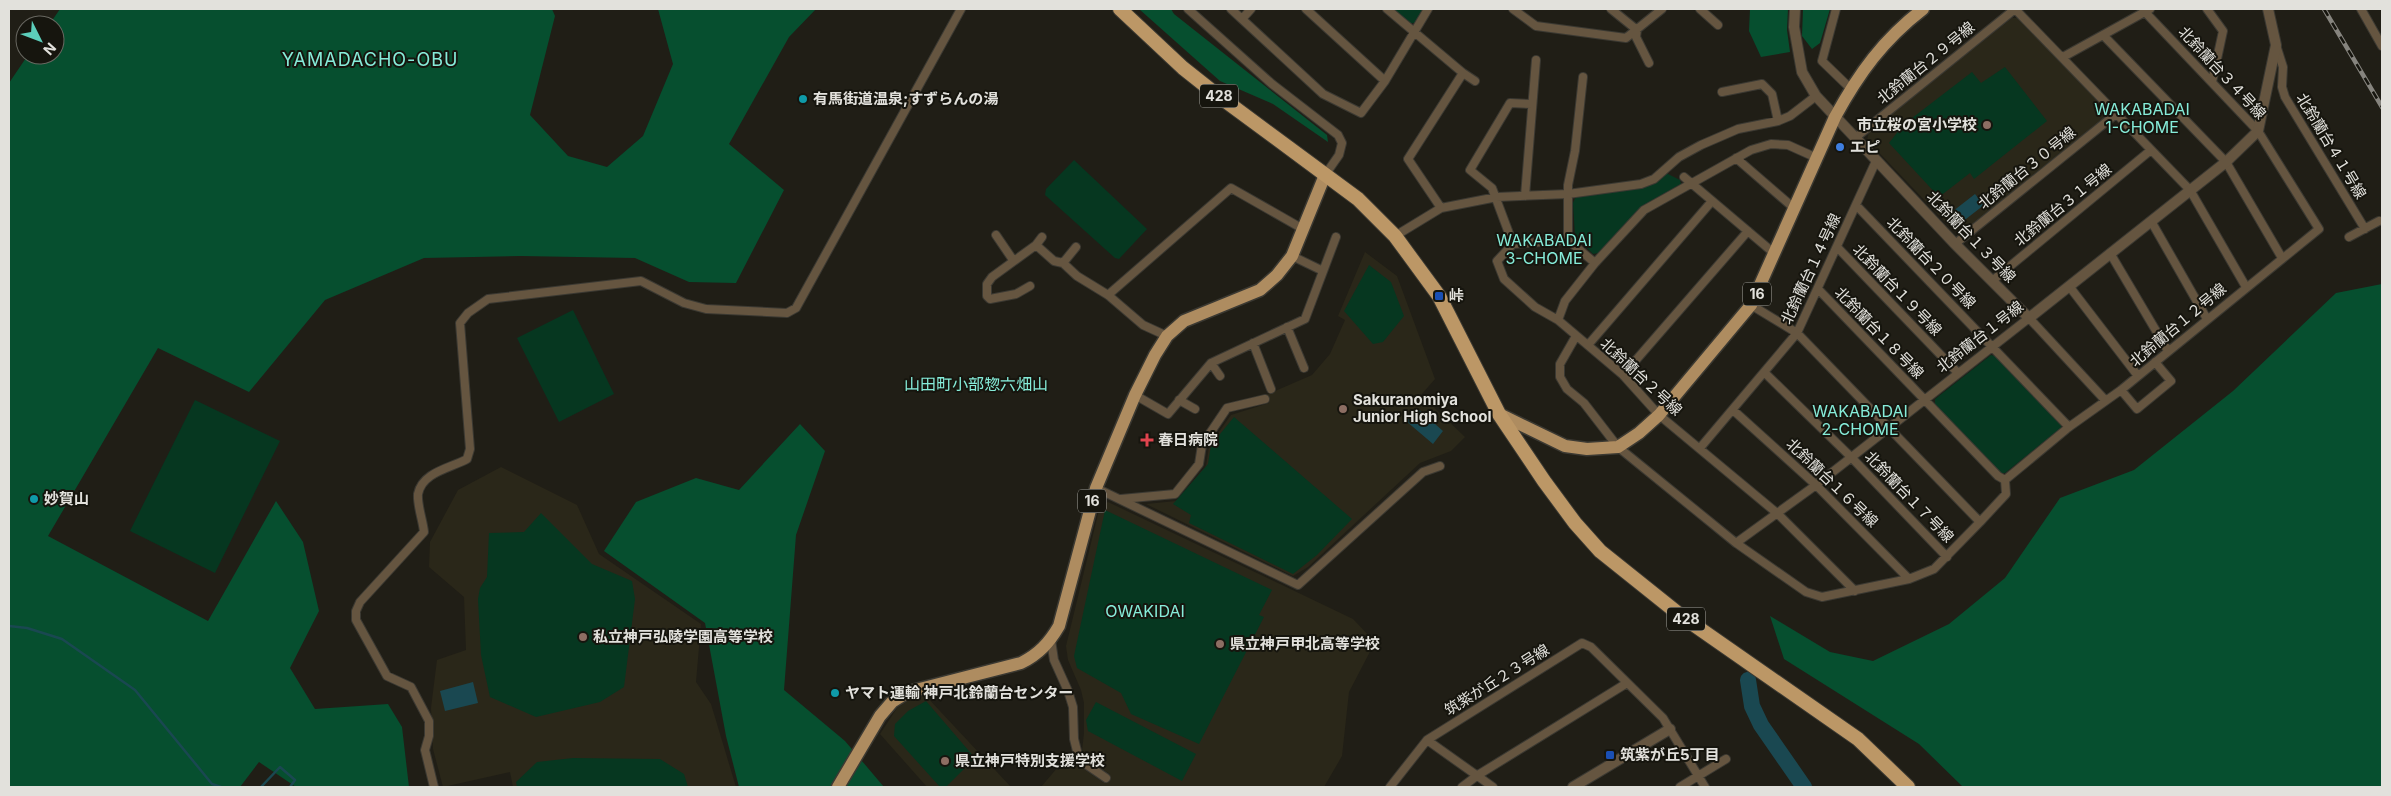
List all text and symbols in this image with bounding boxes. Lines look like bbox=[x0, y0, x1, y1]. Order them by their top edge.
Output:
north arrow bbox=[15, 15, 65, 65]
street label: 北鈴蘭台２９号線 bbox=[1873, 17, 1978, 108]
street label: 北鈴蘭台３４号線 bbox=[2174, 22, 2270, 123]
text: N bbox=[40, 39, 60, 59]
district label: YAMADACHO-OBU bbox=[282, 49, 458, 70]
road number: 428 bbox=[1200, 84, 1238, 108]
place label: 有馬街道温泉;すずらんの湯 bbox=[813, 89, 998, 108]
street label: 北鈴蘭台４１号線 bbox=[2292, 89, 2370, 202]
marker: 有馬街道温泉;すずらんの湯 bbox=[797, 93, 809, 105]
district label: WAKABADAI 1-CHOME bbox=[2094, 99, 2190, 137]
place label: 市立桜の宮小学校 bbox=[1857, 115, 1977, 134]
marker: 市立桜の宮小学校 bbox=[1981, 119, 1993, 131]
street label: 北鈴蘭台３０号線 bbox=[1974, 122, 2079, 213]
place label: エピ bbox=[1850, 137, 1880, 156]
marker: エピ bbox=[1834, 141, 1846, 153]
street label: 北鈴蘭台３１号線 bbox=[2010, 159, 2115, 250]
street label: 北鈴蘭台１３号線 bbox=[1923, 187, 2020, 286]
street label: 北鈴蘭台１４号線 bbox=[1777, 210, 1845, 327]
street label: 北鈴蘭台２０号線 bbox=[1883, 213, 1980, 312]
district label: WAKABADAI 3-CHOME bbox=[1496, 230, 1592, 268]
street label: 北鈴蘭台１９号線 bbox=[1849, 240, 1946, 339]
street label: 北鈴蘭台１２号線 bbox=[2126, 279, 2230, 370]
road number: 16 bbox=[1743, 282, 1771, 306]
street label: 北鈴蘭台１８号線 bbox=[1831, 283, 1928, 382]
place label: 峠 bbox=[1449, 286, 1464, 305]
marker: 峠 bbox=[1433, 290, 1445, 302]
street label: 北鈴蘭台１号線 bbox=[1932, 297, 2027, 376]
street label: 北鈴蘭台２号線 bbox=[1596, 334, 1686, 419]
district label: 山田町小部惣六畑山 bbox=[904, 374, 1048, 394]
place label: Sakuranomiya Junior High School bbox=[1353, 390, 1491, 426]
district label: WAKABADAI 2-CHOME bbox=[1812, 401, 1908, 439]
marker: Sakuranomiya Junior High School bbox=[1337, 403, 1349, 415]
place label: 春日病院 bbox=[1158, 430, 1218, 449]
marker: 春日病院 bbox=[1140, 433, 1154, 447]
street label: 北鈴蘭台１６号線 bbox=[1783, 434, 1882, 531]
street label: 北鈴蘭台１７号線 bbox=[1861, 447, 1958, 546]
place label: 妙賀山 bbox=[44, 489, 89, 508]
road number: 16 bbox=[1078, 490, 1106, 512]
marker: 妙賀山 bbox=[28, 493, 40, 505]
district label: OWAKIDAI bbox=[1105, 601, 1185, 621]
road number: 428 bbox=[1667, 608, 1705, 630]
place label: 私立神戸弘陵学園高等学校 bbox=[593, 627, 773, 646]
marker: 私立神戸弘陵学園高等学校 bbox=[577, 631, 589, 643]
place label: 県立神戸甲北高等学校 bbox=[1230, 634, 1380, 653]
marker: 県立神戸甲北高等学校 bbox=[1214, 638, 1226, 650]
street label: 筑紫が丘２３号線 bbox=[1441, 640, 1553, 719]
place label: ヤマト運輸 神戸北鈴蘭台センター bbox=[845, 683, 1074, 702]
marker: ヤマト運輸 神戸北鈴蘭台センター bbox=[829, 687, 841, 699]
place label: 筑紫が丘5丁目 bbox=[1620, 745, 1720, 764]
marker: 筑紫が丘5丁目 bbox=[1604, 749, 1616, 761]
place label: 県立神戸特別支援学校 bbox=[955, 751, 1105, 770]
marker: 県立神戸特別支援学校 bbox=[939, 755, 951, 767]

